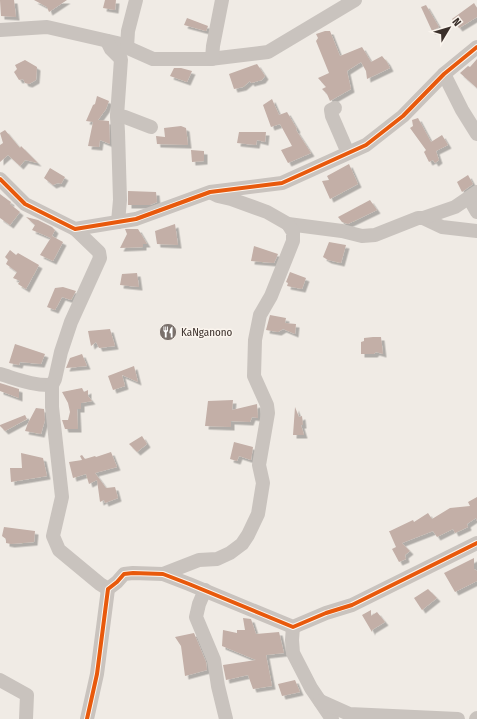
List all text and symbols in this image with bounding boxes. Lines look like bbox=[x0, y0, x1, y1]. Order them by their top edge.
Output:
north arrow bbox=[429, 8, 469, 48]
text: N bbox=[449, 16, 464, 29]
restaurant icon: KaNganono bbox=[158, 322, 178, 342]
place label: KaNganono bbox=[181, 326, 233, 339]

